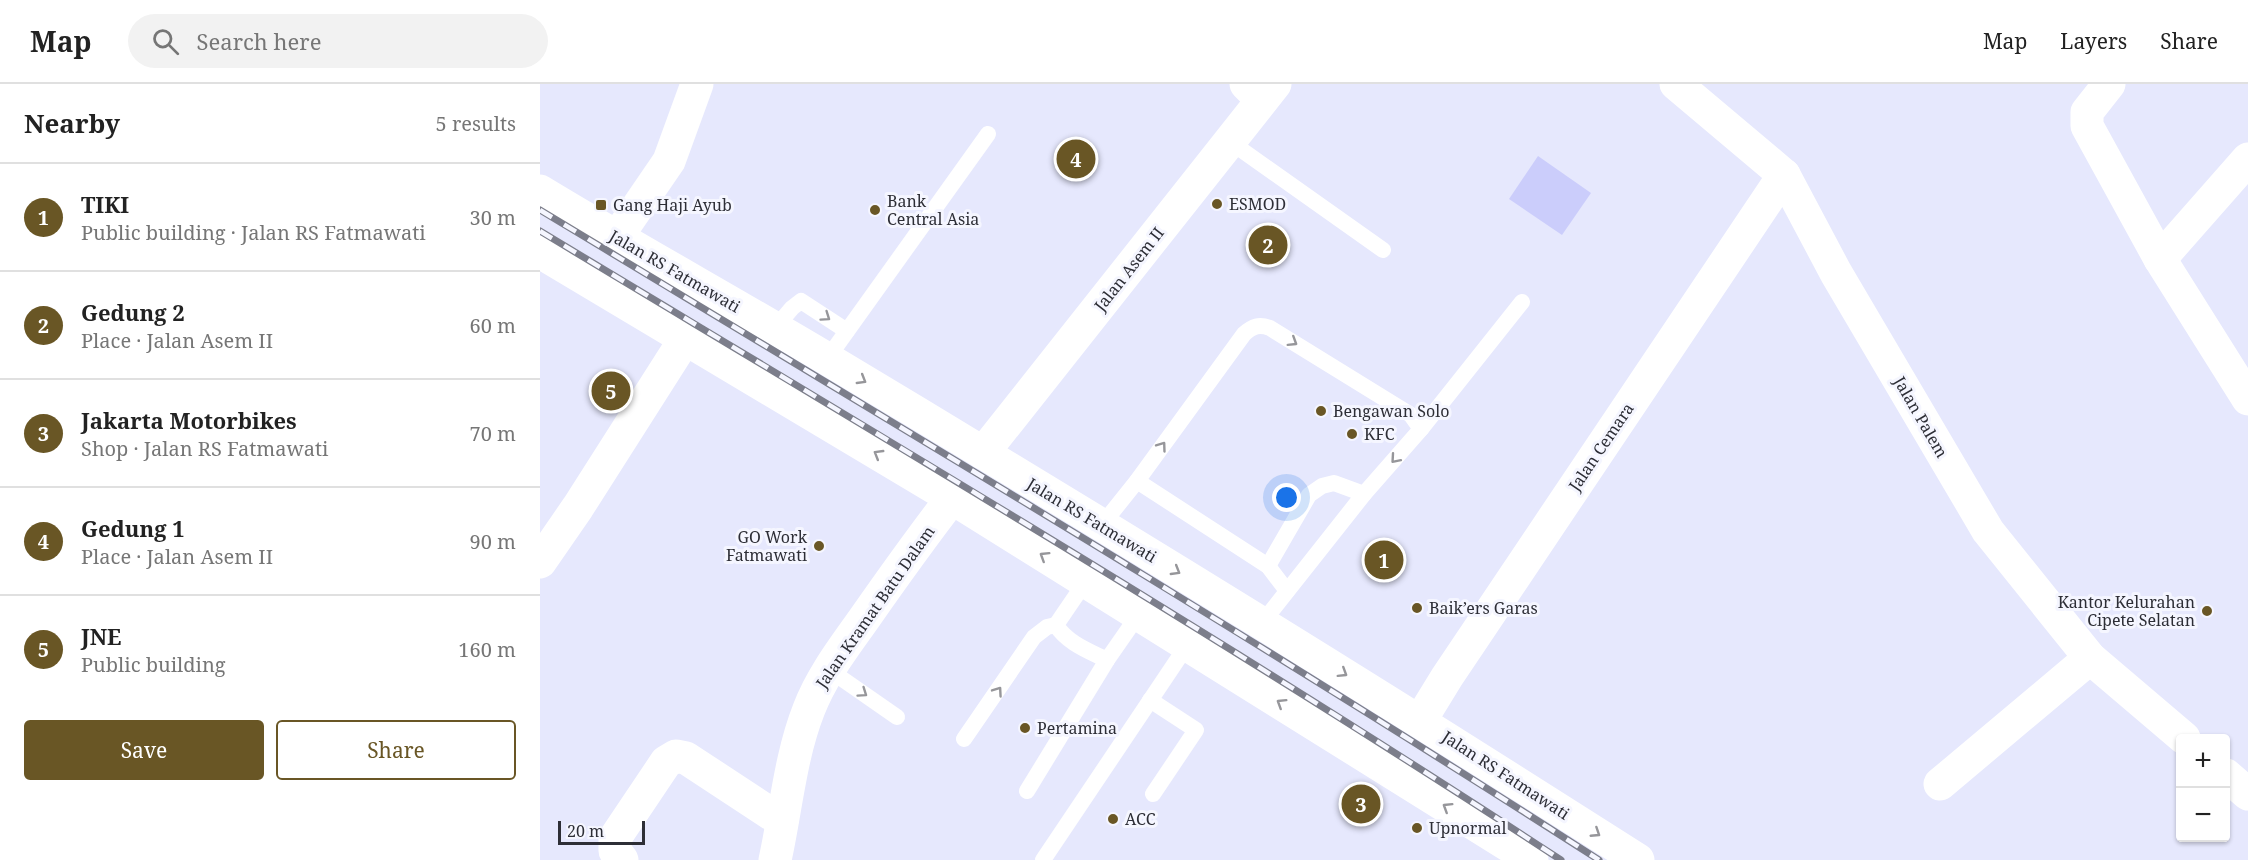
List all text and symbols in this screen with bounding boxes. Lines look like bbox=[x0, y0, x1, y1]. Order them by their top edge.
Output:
search box bbox=[128, 14, 548, 68]
text: Map bbox=[30, 22, 92, 60]
icon: search bbox=[149, 25, 182, 58]
text: Search here bbox=[197, 26, 321, 56]
text: Map bbox=[1983, 27, 2027, 55]
text: Layers bbox=[2060, 27, 2127, 55]
text: Share bbox=[2160, 27, 2218, 55]
text: Nearby bbox=[24, 105, 120, 141]
text: 5 results bbox=[436, 110, 516, 137]
pin: 4 bbox=[1056, 136, 1096, 182]
text: TIKI bbox=[81, 189, 129, 219]
place label: Bank Central Asia bbox=[887, 190, 979, 230]
place label: ESMOD bbox=[1229, 193, 1286, 215]
place label: Gang Haji Ayub bbox=[613, 194, 732, 216]
marker: ESMOD bbox=[1210, 197, 1224, 211]
marker: Gang Haji Ayub bbox=[594, 198, 608, 212]
marker: Bank Central Asia bbox=[868, 203, 882, 217]
text: 1 bbox=[38, 204, 49, 231]
text: 30 m bbox=[470, 204, 516, 231]
text: Public building · Jalan RS Fatmawati bbox=[81, 219, 426, 246]
street label: Jalan Asem II bbox=[1089, 222, 1169, 316]
pin: 2 bbox=[1248, 222, 1288, 268]
street label: Jalan RS Fatmawati bbox=[605, 224, 744, 317]
text: Gedung 2 bbox=[81, 297, 185, 327]
one-way arrow bbox=[820, 309, 831, 320]
text: 2 bbox=[38, 312, 49, 339]
text: 60 m bbox=[470, 312, 516, 339]
text: Place · Jalan Asem II bbox=[81, 327, 273, 354]
one-way arrow bbox=[1287, 335, 1297, 347]
pin: 5 bbox=[592, 368, 630, 414]
street label: Jalan Palem bbox=[1888, 371, 1953, 462]
one-way arrow bbox=[856, 373, 866, 384]
street label: Jalan Cemara bbox=[1563, 399, 1639, 496]
place label: Bengawan Solo bbox=[1333, 400, 1449, 422]
marker: Bengawan Solo bbox=[1314, 404, 1328, 418]
text: Jakarta Motorbikes bbox=[81, 405, 297, 435]
text: 3 bbox=[38, 420, 49, 447]
text: 70 m bbox=[470, 420, 516, 447]
place label: KFC bbox=[1364, 423, 1395, 445]
marker: KFC bbox=[1345, 427, 1359, 441]
text: Shop · Jalan RS Fatmawati bbox=[81, 435, 328, 462]
one-way arrow bbox=[1155, 442, 1166, 453]
one-way arrow bbox=[874, 450, 884, 462]
one-way arrow bbox=[1391, 452, 1402, 463]
street label: Jalan RS Fatmawati bbox=[1022, 472, 1161, 567]
your location bbox=[1272, 483, 1301, 512]
text: Gedung 1 bbox=[81, 513, 185, 543]
street label: Jalan Kramat Batu Dalam bbox=[810, 521, 940, 693]
place label: GO Work Fatmawati bbox=[726, 526, 808, 566]
text: 4 bbox=[38, 528, 49, 555]
text: 90 m bbox=[470, 528, 516, 555]
pin: 1 bbox=[1364, 538, 1404, 582]
marker: GO Work Fatmawati bbox=[812, 539, 826, 553]
text: Place · Jalan Asem II bbox=[81, 543, 273, 570]
one-way arrow bbox=[1040, 552, 1051, 563]
one-way arrow bbox=[1170, 564, 1180, 576]
place label: Kantor Kelurahan Cipete Selatan bbox=[2058, 591, 2195, 631]
place label: Baik’ers Garas bbox=[1429, 597, 1538, 619]
marker: Baik’ers Garas bbox=[1410, 601, 1424, 615]
marker: Kantor Kelurahan Cipete Selatan bbox=[2200, 604, 2214, 618]
text: JNE bbox=[81, 621, 121, 651]
text: 5 bbox=[38, 636, 49, 663]
text: 160 m bbox=[458, 636, 516, 663]
text: Public building bbox=[81, 651, 226, 678]
one-way arrow bbox=[1337, 665, 1347, 677]
one-way arrow bbox=[856, 686, 867, 697]
one-way arrow bbox=[991, 687, 1002, 698]
one-way arrow bbox=[1277, 699, 1288, 710]
place label: Pertamina bbox=[1037, 717, 1117, 739]
button: Save bbox=[24, 720, 264, 780]
button: Share bbox=[276, 720, 516, 780]
marker: Pertamina bbox=[1018, 721, 1032, 735]
street label: Jalan RS Fatmawati bbox=[1437, 725, 1574, 824]
map controls bbox=[2176, 734, 2230, 842]
button: + bbox=[2176, 734, 2230, 788]
pin: 3 bbox=[1342, 782, 1380, 826]
button: − bbox=[2176, 788, 2230, 842]
one-way arrow bbox=[1442, 803, 1453, 814]
place label: ACC bbox=[1125, 808, 1156, 830]
marker: ACC bbox=[1106, 812, 1120, 826]
place label: Upnormal bbox=[1429, 817, 1507, 839]
scale bar bbox=[558, 818, 645, 846]
text: 20 m bbox=[567, 820, 604, 842]
marker: Upnormal bbox=[1410, 821, 1424, 835]
one-way arrow bbox=[1590, 826, 1600, 838]

